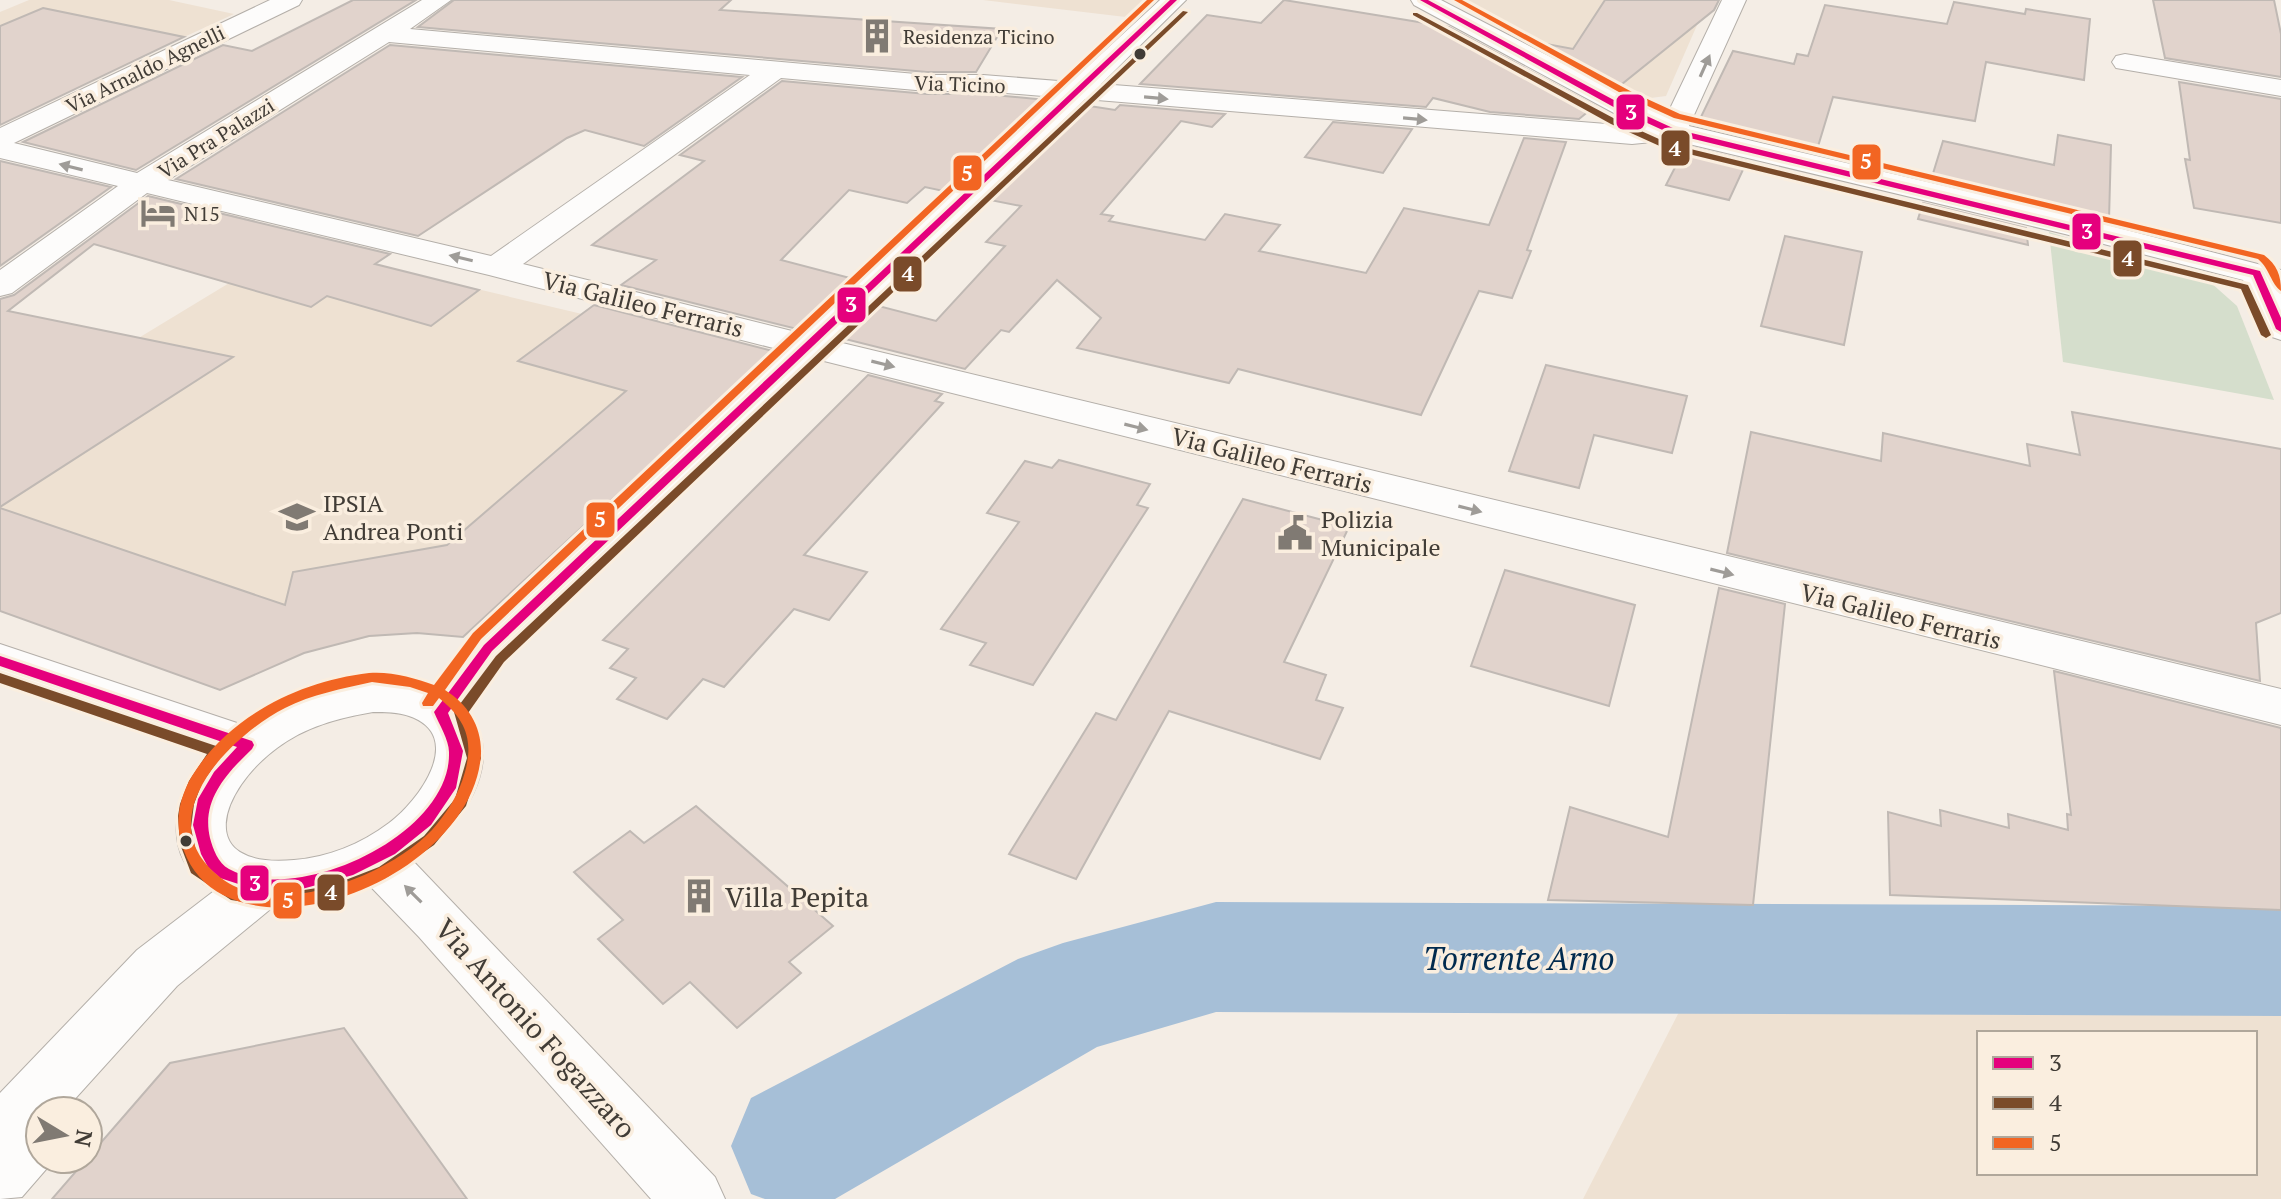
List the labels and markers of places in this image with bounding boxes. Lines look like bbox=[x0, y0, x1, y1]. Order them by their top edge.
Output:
building icon: Residenza Ticino bbox=[858, 17, 896, 55]
place label: Residenza Ticino bbox=[903, 23, 1055, 50]
unlabelled marker bbox=[1132, 46, 1148, 62]
hotel icon: N15 bbox=[139, 194, 177, 232]
place label: N15 bbox=[184, 200, 220, 227]
place label: IPSIA Andrea Ponti bbox=[323, 487, 463, 547]
school or university icon: IPSIA Andrea Ponti bbox=[278, 498, 316, 536]
place label: Polizia Municipale bbox=[1321, 503, 1440, 563]
public building icon: Polizia Municipale bbox=[1276, 514, 1314, 552]
unlabelled marker bbox=[178, 833, 194, 849]
building icon: Villa Pepita bbox=[680, 877, 718, 915]
place label: Villa Pepita bbox=[725, 878, 869, 915]

